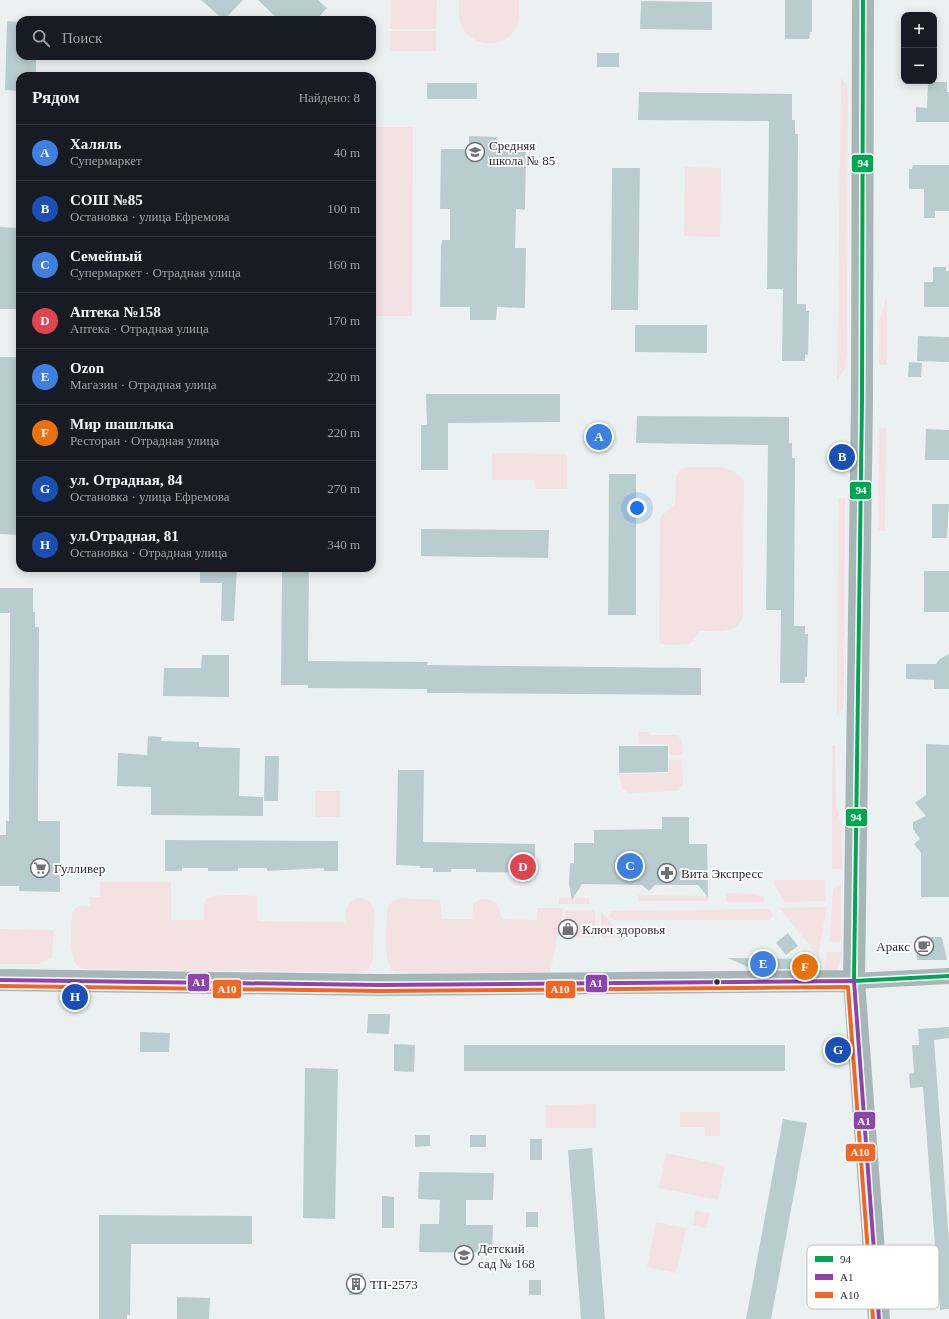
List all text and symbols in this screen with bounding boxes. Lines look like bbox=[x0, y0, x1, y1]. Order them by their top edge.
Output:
map controls bbox=[901, 12, 937, 84]
button: + bbox=[901, 12, 937, 48]
search box bbox=[16, 16, 376, 60]
icon: search bbox=[30, 27, 52, 49]
text: Поиск bbox=[62, 30, 102, 46]
button: − bbox=[901, 48, 937, 84]
text: Рядом bbox=[32, 88, 80, 107]
text: Найдено: 8 bbox=[299, 90, 360, 105]
text: Халяль bbox=[70, 136, 121, 152]
place label: Средняя школа № 85 bbox=[489, 138, 555, 168]
school or university icon: Средняя школа № 85 bbox=[464, 141, 486, 163]
text: A bbox=[40, 145, 50, 160]
text: 40 m bbox=[334, 145, 360, 160]
text: Супермаркет bbox=[70, 153, 142, 168]
line badge: 94 bbox=[851, 154, 874, 173]
text: 94 bbox=[858, 157, 869, 169]
text: СОШ №85 bbox=[70, 192, 143, 208]
text: B bbox=[41, 201, 49, 216]
text: 100 m bbox=[327, 201, 360, 216]
text: Остановка · улица Ефремова bbox=[70, 209, 230, 224]
text: Семейный bbox=[70, 248, 142, 264]
text: C bbox=[40, 257, 50, 272]
text: 160 m bbox=[327, 257, 360, 272]
text: Супермаркет · Отрадная улица bbox=[70, 265, 241, 280]
text: Аптека №158 bbox=[70, 304, 161, 320]
text: D bbox=[40, 313, 50, 328]
text: 170 m bbox=[327, 313, 360, 328]
text: Аптека · Отрадная улица bbox=[70, 321, 209, 336]
text: Ozon bbox=[70, 360, 104, 376]
text: E bbox=[41, 369, 49, 384]
text: 220 m bbox=[327, 369, 360, 384]
text: Магазин · Отрадная улица bbox=[70, 377, 216, 392]
text: Мир шашлыка bbox=[70, 416, 174, 432]
pin: A bbox=[586, 422, 612, 452]
text: F bbox=[41, 425, 49, 440]
text: 220 m bbox=[327, 425, 360, 440]
text: Ресторан · Отрадная улица bbox=[70, 433, 219, 448]
pin: B bbox=[829, 442, 855, 472]
text: ул. Отрадная, 84 bbox=[70, 472, 182, 488]
text: G bbox=[40, 481, 50, 496]
text: 270 m bbox=[327, 481, 360, 496]
line badge: 94 bbox=[849, 481, 872, 500]
text: 94 bbox=[856, 484, 867, 496]
text: Остановка · улица Ефремова bbox=[70, 489, 230, 504]
your location bbox=[627, 498, 647, 518]
text: ул.Отрадная, 81 bbox=[70, 528, 179, 544]
text: H bbox=[40, 537, 50, 552]
text: 340 m bbox=[327, 537, 360, 552]
text: Остановка · Отрадная улица bbox=[70, 545, 227, 560]
line badge: 94 bbox=[845, 808, 868, 827]
text: 94 bbox=[851, 811, 862, 823]
pin: C bbox=[617, 851, 643, 881]
pin: D bbox=[510, 852, 536, 882]
supermarket icon: Гулливер bbox=[29, 857, 51, 879]
place label: Гулливер bbox=[54, 861, 105, 876]
pharmacy icon: Вита Экспресс bbox=[656, 862, 678, 884]
place label: Вита Экспресс bbox=[681, 866, 763, 881]
shop icon: Ключ здоровья bbox=[557, 918, 579, 940]
place label: Ключ здоровья bbox=[582, 922, 665, 937]
cafe icon: Аракc bbox=[913, 935, 935, 957]
place label: Аракc bbox=[876, 939, 910, 954]
pin: E bbox=[750, 949, 776, 979]
pin: F bbox=[792, 952, 818, 982]
line badge: А1 bbox=[187, 973, 210, 992]
line badge: А1 bbox=[585, 974, 608, 993]
text: А1 bbox=[192, 976, 206, 988]
text: А1 bbox=[589, 977, 603, 989]
unlabelled marker bbox=[712, 977, 722, 987]
line badge: А10 bbox=[212, 979, 242, 999]
line badge: А10 bbox=[545, 980, 576, 999]
pin: H bbox=[62, 982, 88, 1012]
text: А10 bbox=[218, 983, 237, 995]
text: А10 bbox=[551, 983, 570, 995]
pin: G bbox=[825, 1035, 851, 1065]
line badge: А1 bbox=[853, 1111, 876, 1130]
text: А1 bbox=[857, 1115, 871, 1127]
line badge: А10 bbox=[845, 1143, 876, 1162]
text: А10 bbox=[851, 1146, 870, 1158]
place label: Детский сад № 168 bbox=[478, 1241, 535, 1271]
school or university icon: Детский сад № 168 bbox=[453, 1244, 475, 1266]
legend bbox=[807, 1245, 939, 1309]
text: 94 bbox=[840, 1253, 852, 1265]
text: А1 bbox=[840, 1271, 853, 1283]
building icon: ТП-2573 bbox=[345, 1273, 367, 1295]
place label: ТП-2573 bbox=[370, 1277, 418, 1292]
text: А10 bbox=[840, 1289, 859, 1301]

